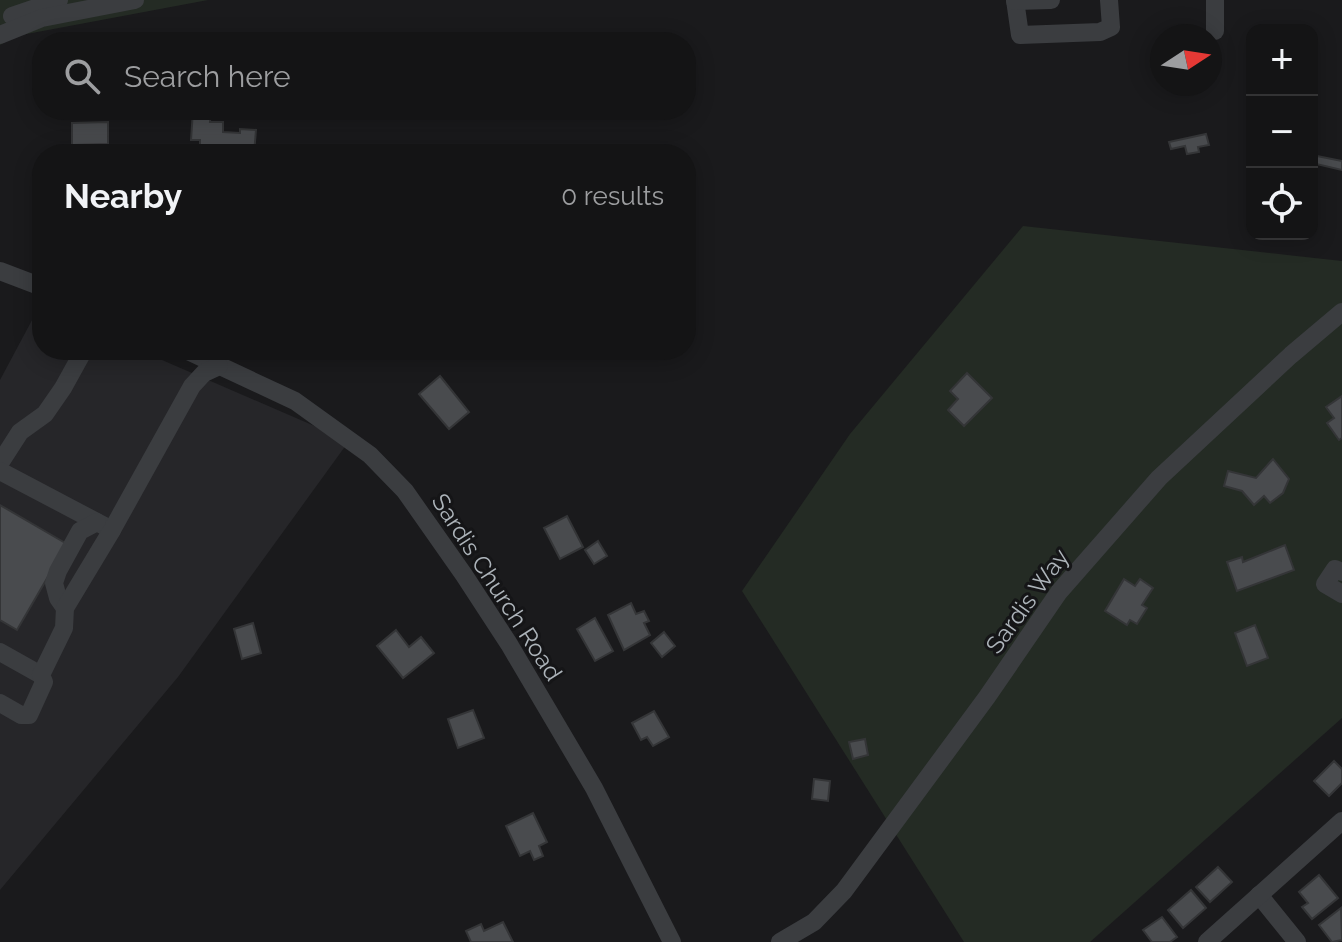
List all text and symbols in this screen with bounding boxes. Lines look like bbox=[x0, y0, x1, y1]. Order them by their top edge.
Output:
north arrow bbox=[1150, 24, 1222, 96]
map controls bbox=[1246, 24, 1318, 240]
button: + bbox=[1246, 24, 1318, 96]
search box bbox=[32, 32, 696, 120]
icon: search bbox=[60, 54, 104, 98]
text: Search here bbox=[124, 59, 291, 94]
button: − bbox=[1246, 96, 1318, 168]
button: locate bbox=[1246, 168, 1318, 240]
text: Nearby bbox=[64, 176, 182, 216]
text: 0 results bbox=[561, 181, 664, 211]
street label: Sardis Church Road bbox=[426, 488, 568, 686]
street label: Sardis Way bbox=[979, 543, 1075, 659]

